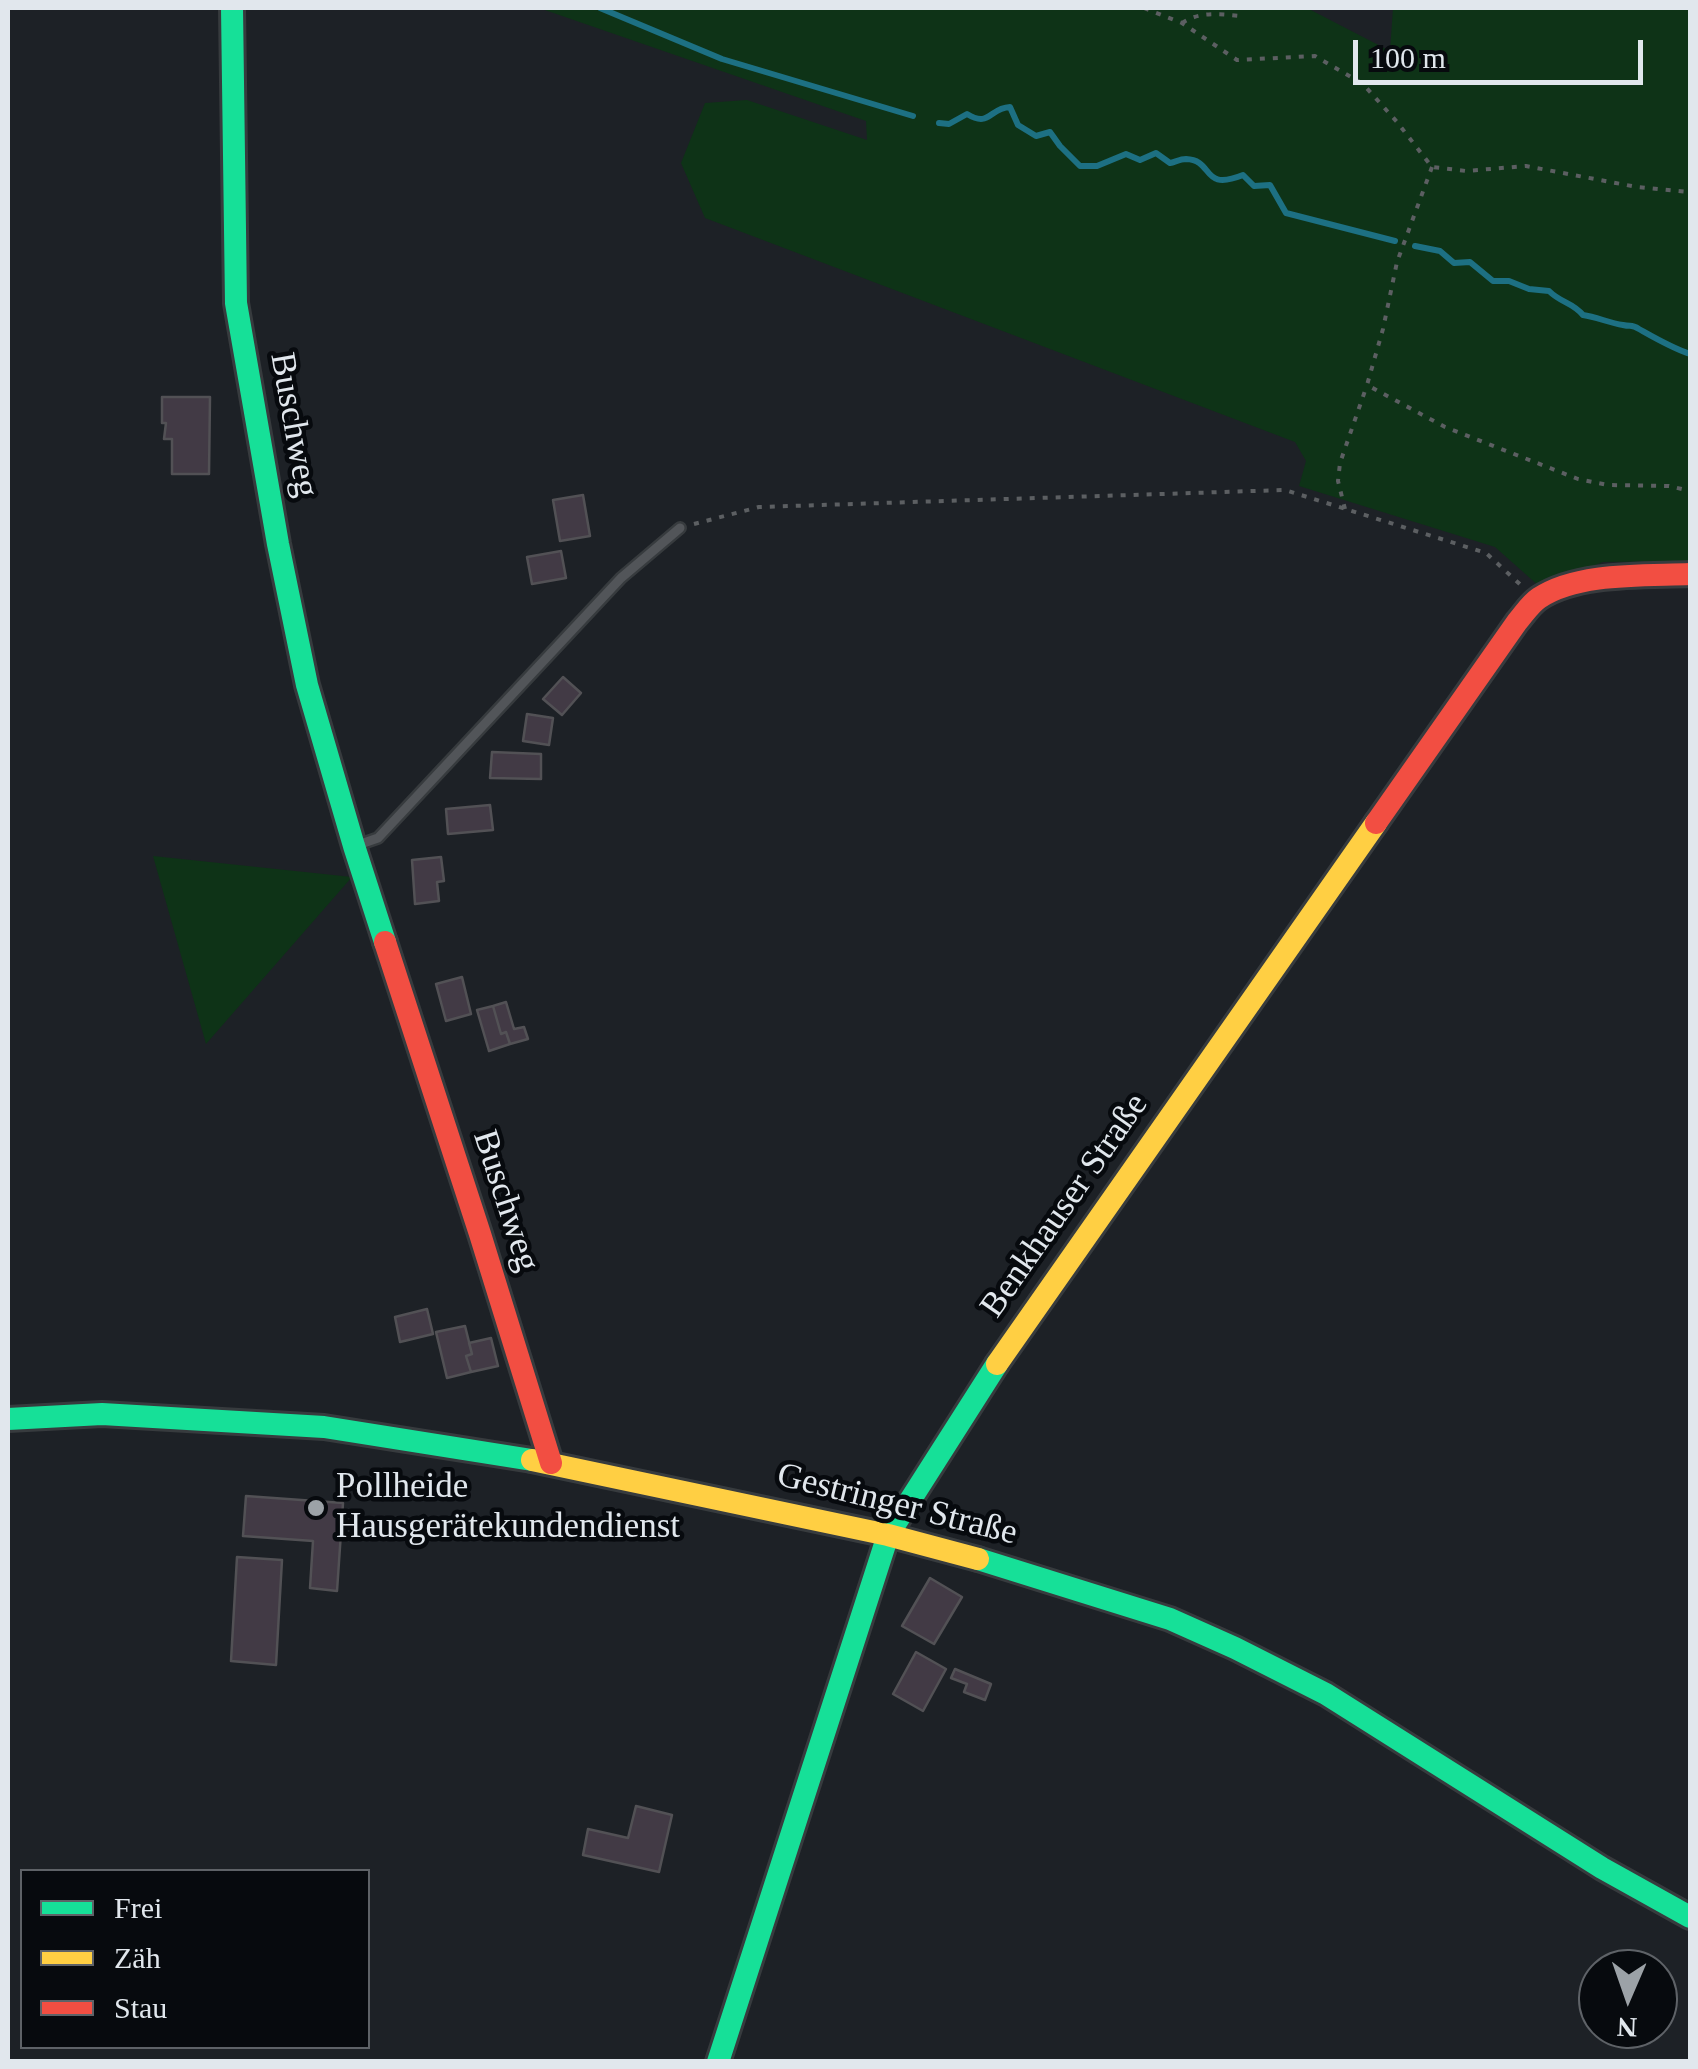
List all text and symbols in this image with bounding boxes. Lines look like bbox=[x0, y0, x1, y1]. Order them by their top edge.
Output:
scale bar bbox=[1358, 20, 1648, 82]
text: 100 m bbox=[1370, 41, 1446, 74]
street label: Buschweg bbox=[260, 350, 326, 500]
street label: Benkhauser Straße bbox=[972, 1086, 1158, 1326]
street label: Buschweg bbox=[462, 1125, 548, 1277]
street label: Gestringer Straße bbox=[773, 1455, 1021, 1555]
place label: Pollheide Hausgerätekundendienst bbox=[336, 1467, 680, 1549]
marker: Pollheide Hausgerätekundendienst bbox=[305, 1497, 327, 1519]
legend bbox=[20, 1869, 370, 2049]
text: Frei bbox=[114, 1891, 162, 1924]
text: Zäh bbox=[114, 1941, 161, 1974]
north arrow bbox=[1578, 1949, 1678, 2049]
text: Stau bbox=[114, 1991, 167, 2024]
text: N bbox=[1616, 2012, 1638, 2043]

